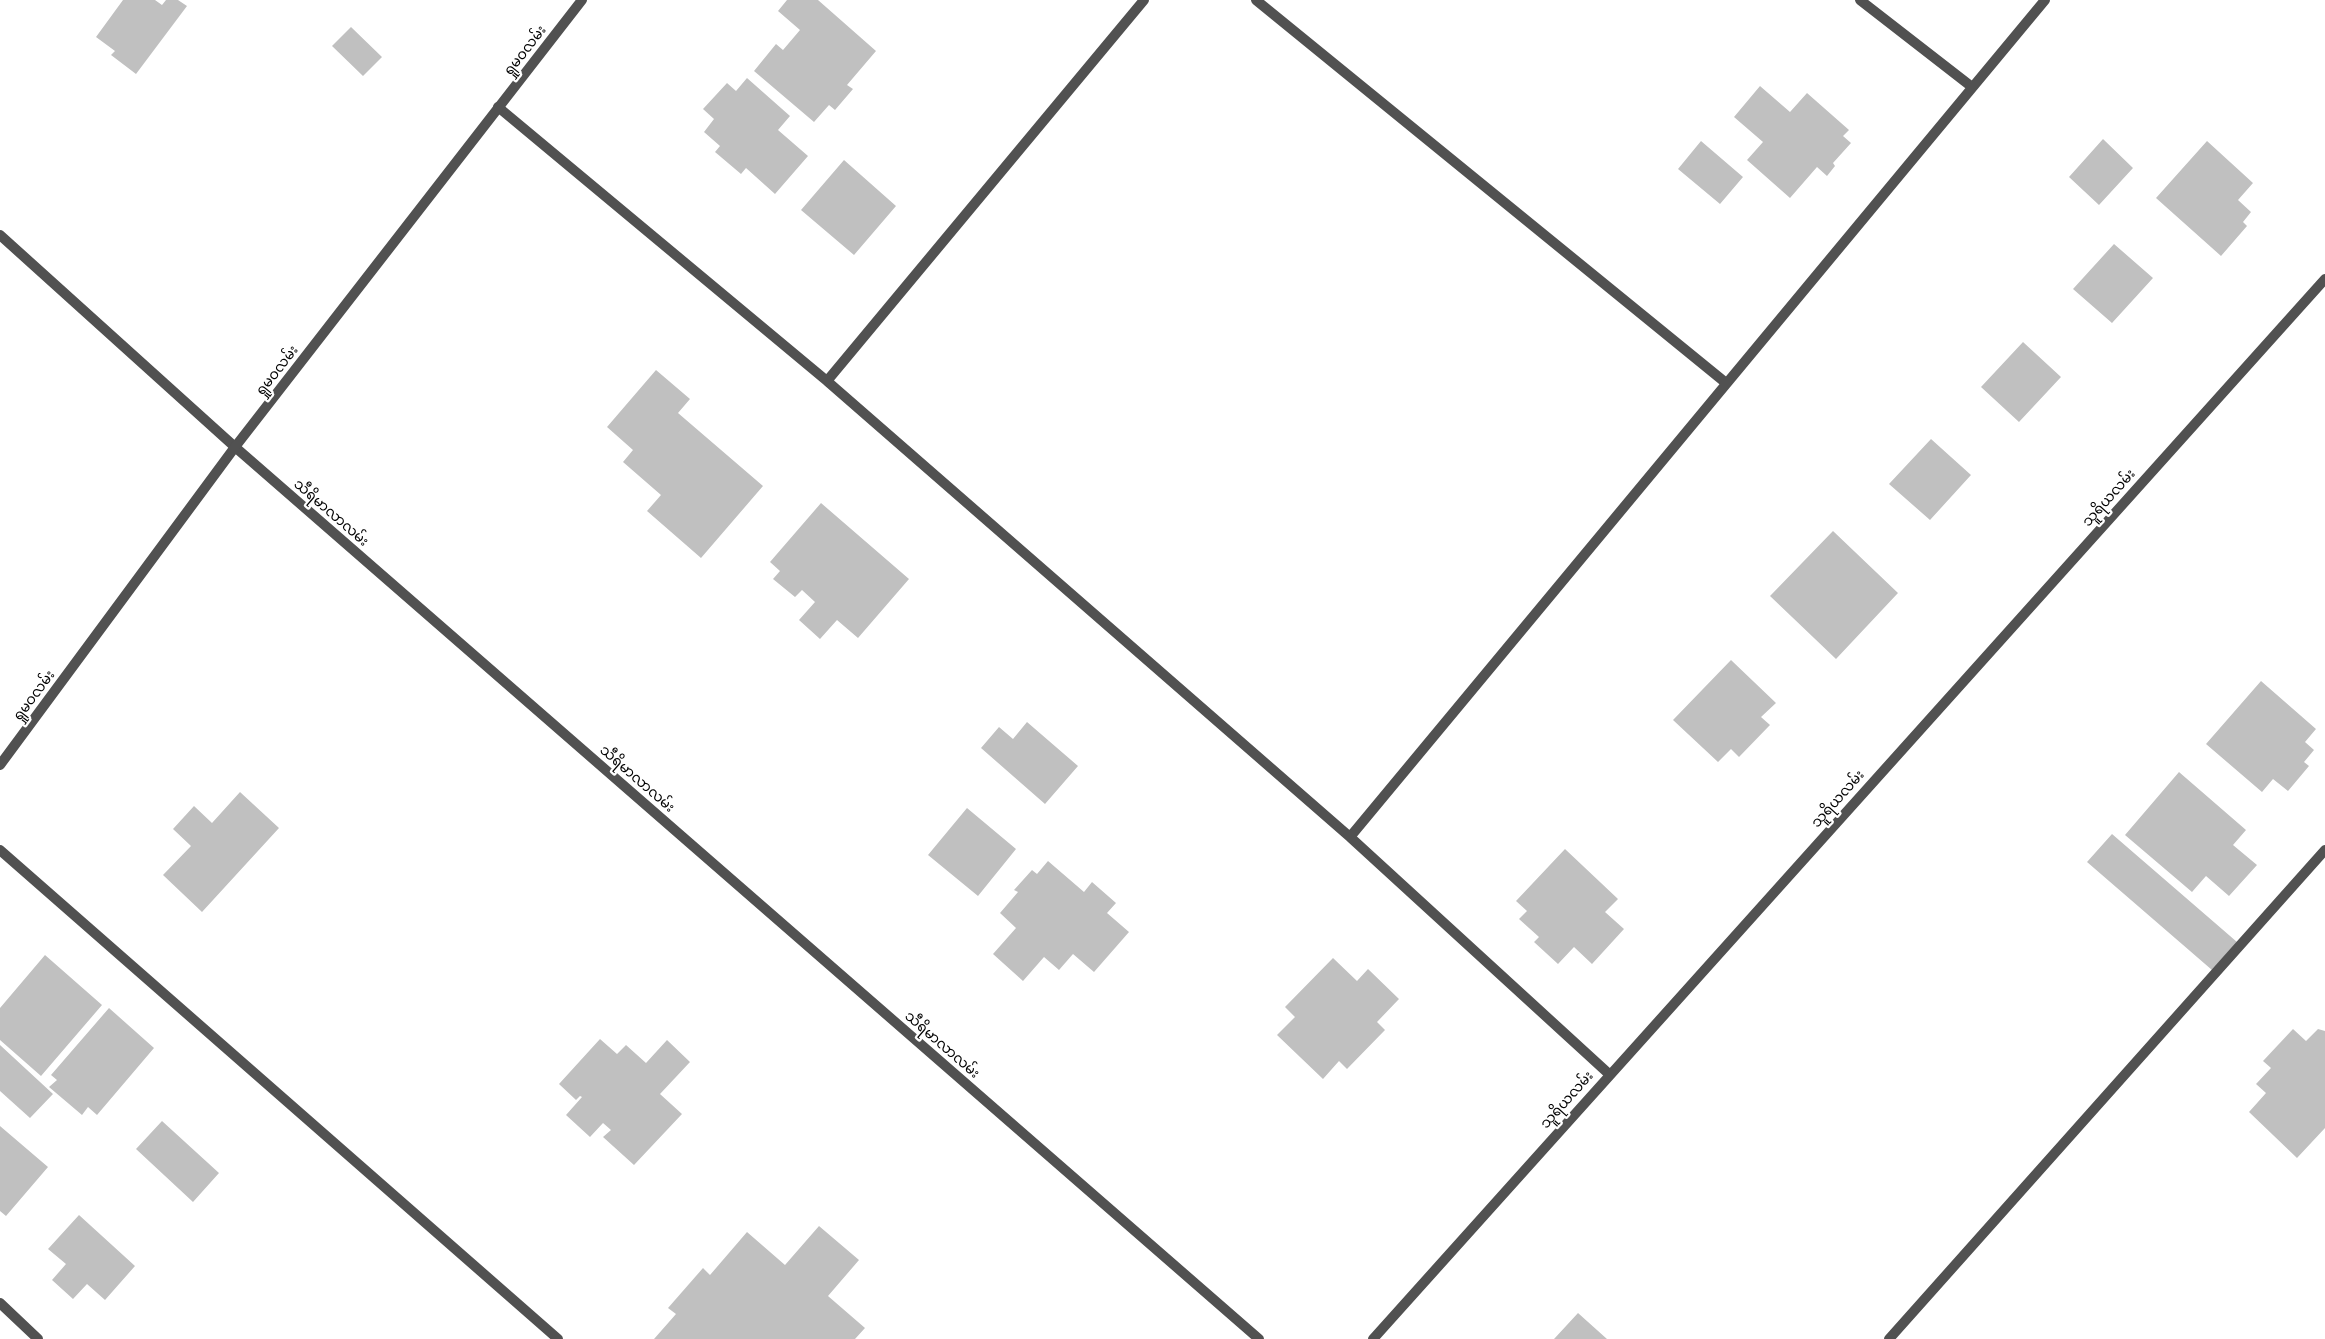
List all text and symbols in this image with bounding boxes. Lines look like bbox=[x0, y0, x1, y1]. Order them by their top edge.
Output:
street label: ရှုမဝလမ်း bbox=[500, 22, 550, 80]
street label: ရှုမဝလမ်း bbox=[252, 342, 302, 400]
street label: သူရိယလမ်း bbox=[2079, 466, 2139, 530]
street label: သီရိမာလာလမ်း bbox=[290, 476, 372, 550]
street label: ရှုမဝလမ်း bbox=[9, 667, 59, 725]
street label: သီရိမာလာလမ်း bbox=[596, 742, 678, 816]
street label: သူရိယလမ်း bbox=[1808, 767, 1868, 831]
street label: သီရိမာလာလမ်း bbox=[901, 1008, 983, 1082]
street label: သူရိယလမ်း bbox=[1537, 1068, 1597, 1132]

